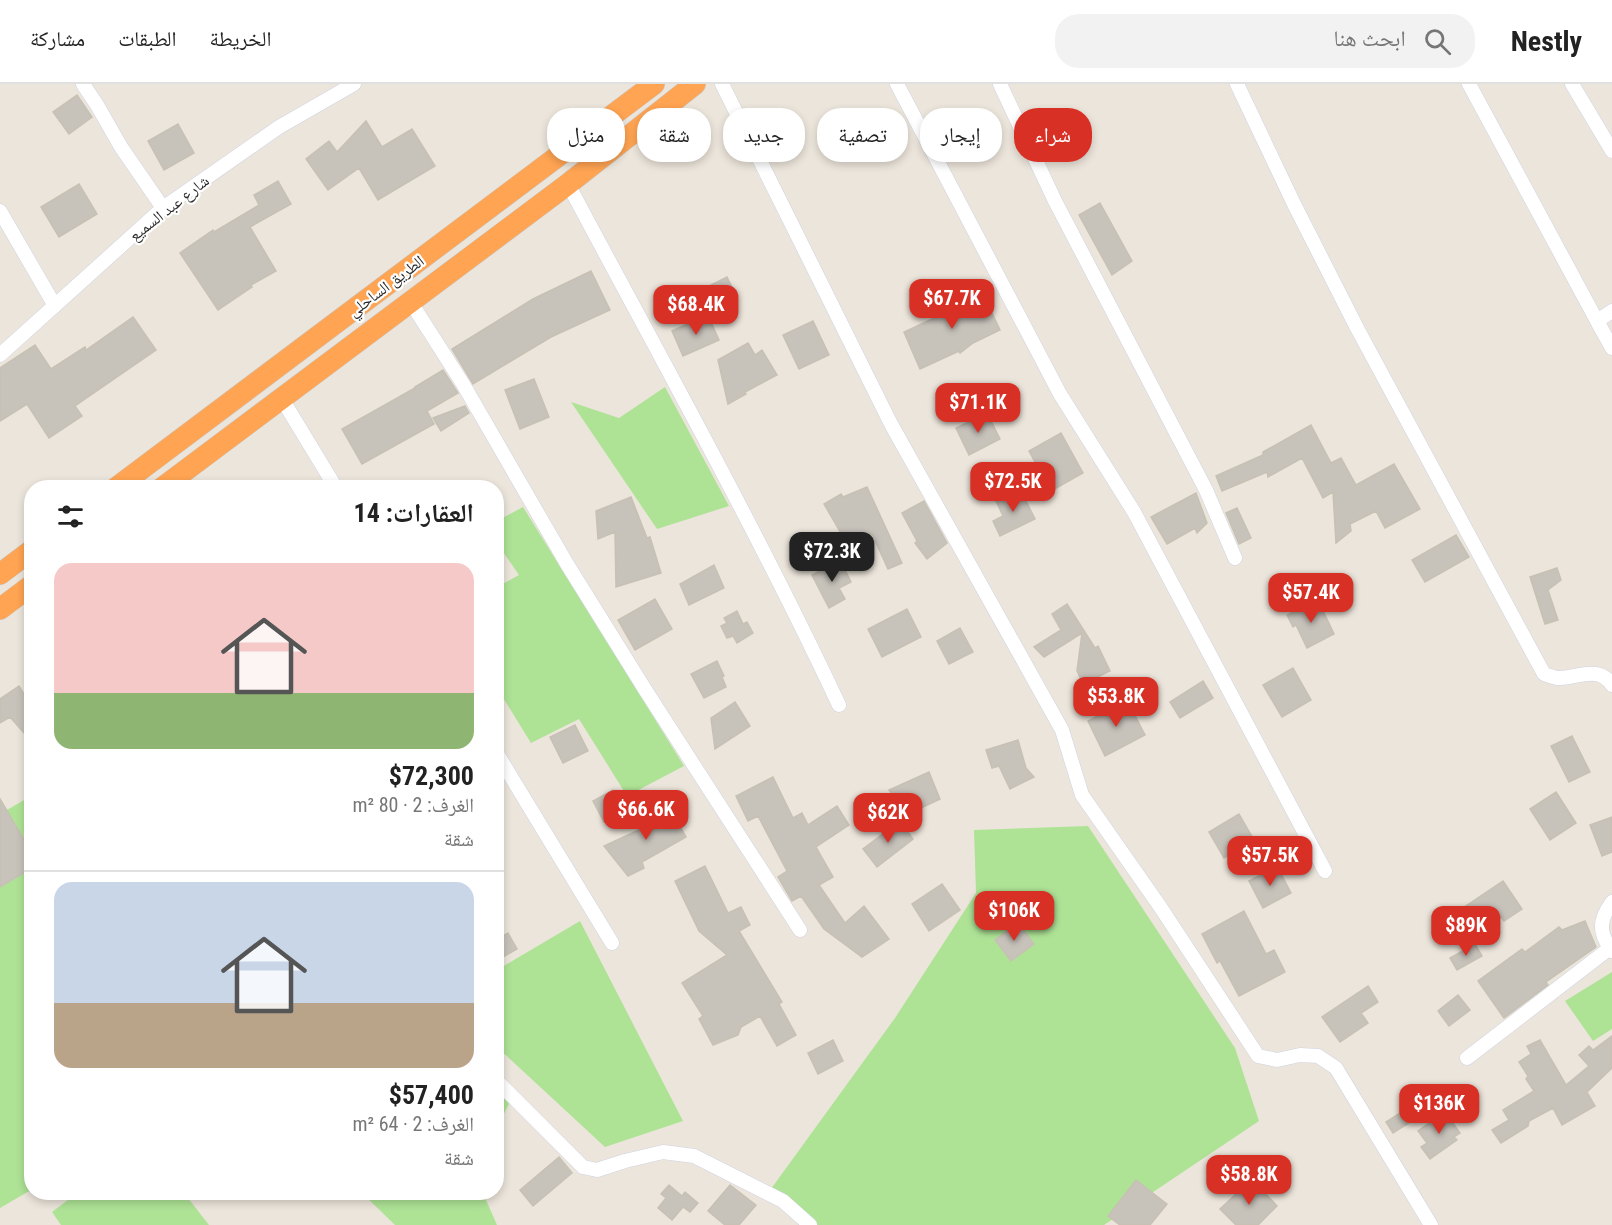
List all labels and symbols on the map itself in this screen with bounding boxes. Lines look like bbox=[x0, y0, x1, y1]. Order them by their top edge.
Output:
street label: شارع عبد السميع bbox=[125, 171, 213, 246]
street label: الطريق الساحلي bbox=[344, 251, 430, 323]
pin: $67.7K bbox=[903, 279, 1001, 330]
pin: $68.4K bbox=[647, 285, 745, 336]
pin: $71.1K bbox=[929, 383, 1027, 434]
pin: $72.5K bbox=[964, 462, 1062, 513]
pin: $72.3K bbox=[783, 532, 881, 583]
pin: $57.4K bbox=[1262, 573, 1360, 624]
pin: $53.8K bbox=[1067, 677, 1165, 728]
pin: $66.6K bbox=[597, 790, 695, 841]
pin: $62K bbox=[852, 793, 924, 844]
pin: $57.5K bbox=[1221, 836, 1319, 887]
pin: $106K bbox=[972, 891, 1056, 942]
pin: $89K bbox=[1430, 906, 1502, 957]
pin: $136K bbox=[1397, 1084, 1481, 1135]
pin: $58.8K bbox=[1200, 1155, 1298, 1206]

